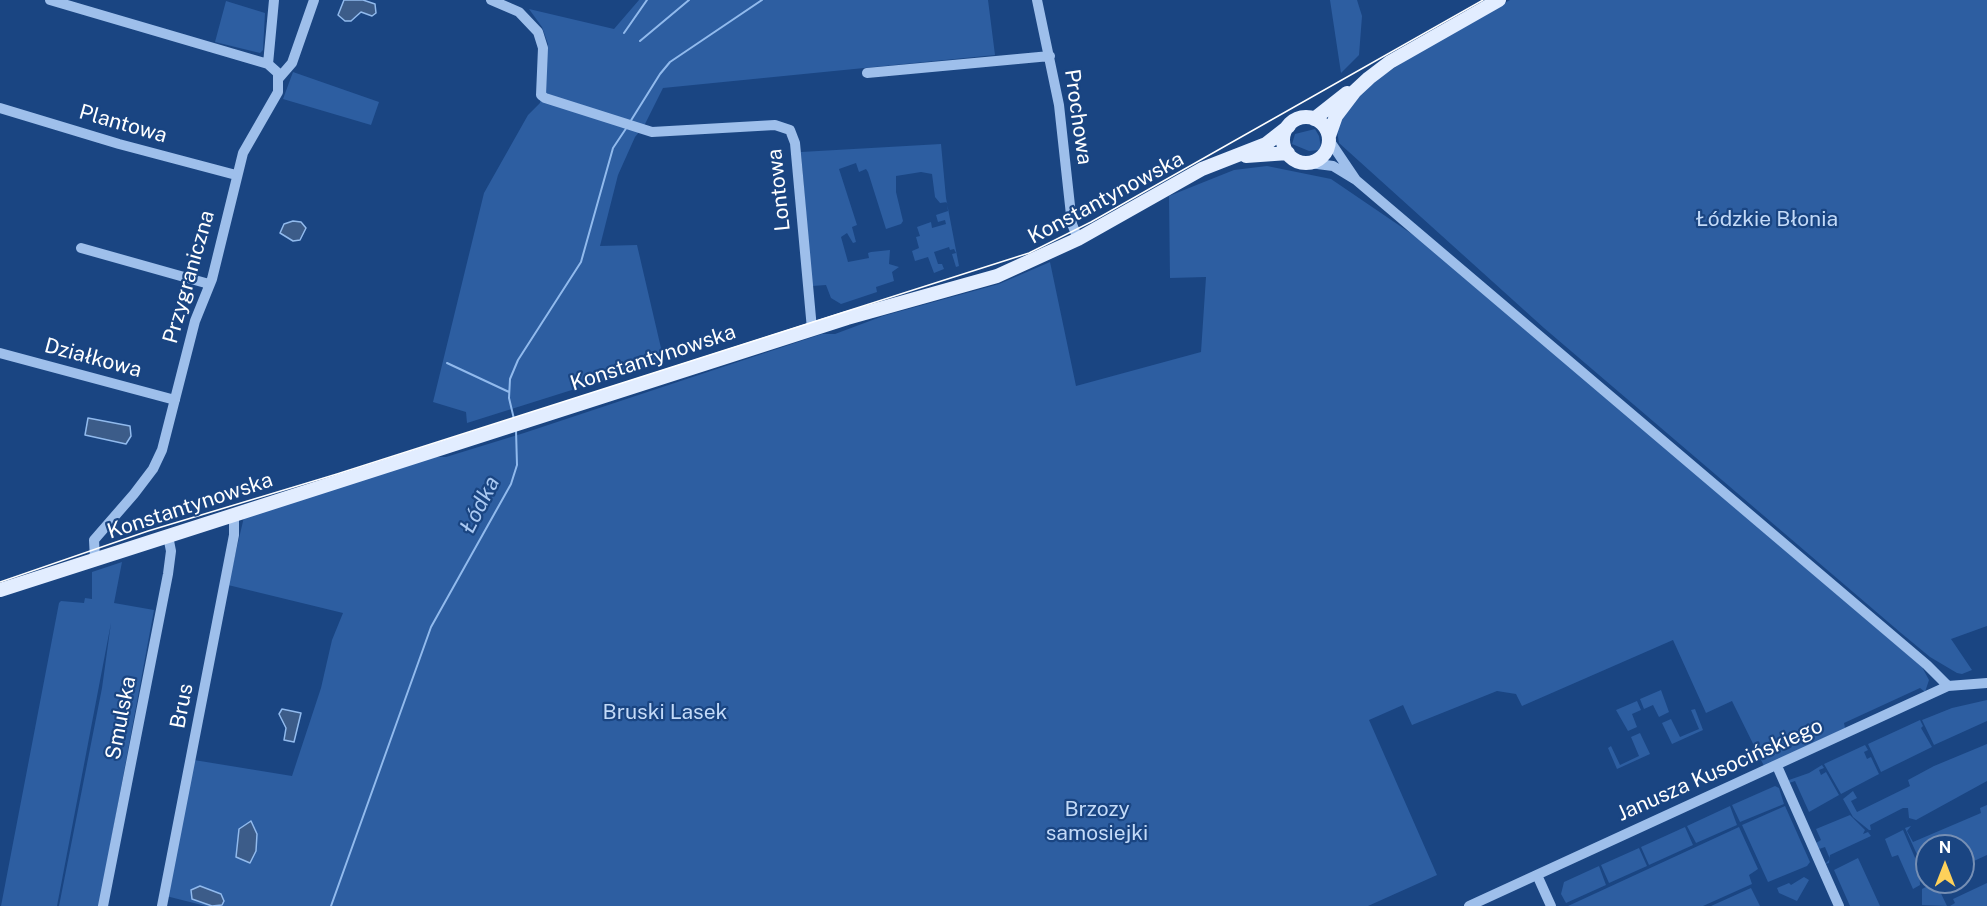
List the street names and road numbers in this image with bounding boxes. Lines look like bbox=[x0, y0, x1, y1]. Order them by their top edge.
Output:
street label: Prochowa bbox=[1059, 68, 1097, 166]
street label: Plantowa bbox=[76, 99, 170, 149]
street label: Konstantynowska bbox=[1024, 146, 1188, 250]
street label: Lontowa bbox=[762, 148, 796, 232]
street label: Przygraniczna bbox=[158, 208, 220, 346]
street label: Konstantynowska bbox=[567, 319, 739, 397]
street label: Działkowa bbox=[42, 333, 144, 383]
street label: Konstantynowska bbox=[104, 467, 276, 545]
street label: Smulska bbox=[101, 674, 141, 762]
street label: Brus bbox=[165, 681, 199, 731]
street label: Janusza Kusocińskiego bbox=[1613, 713, 1827, 827]

